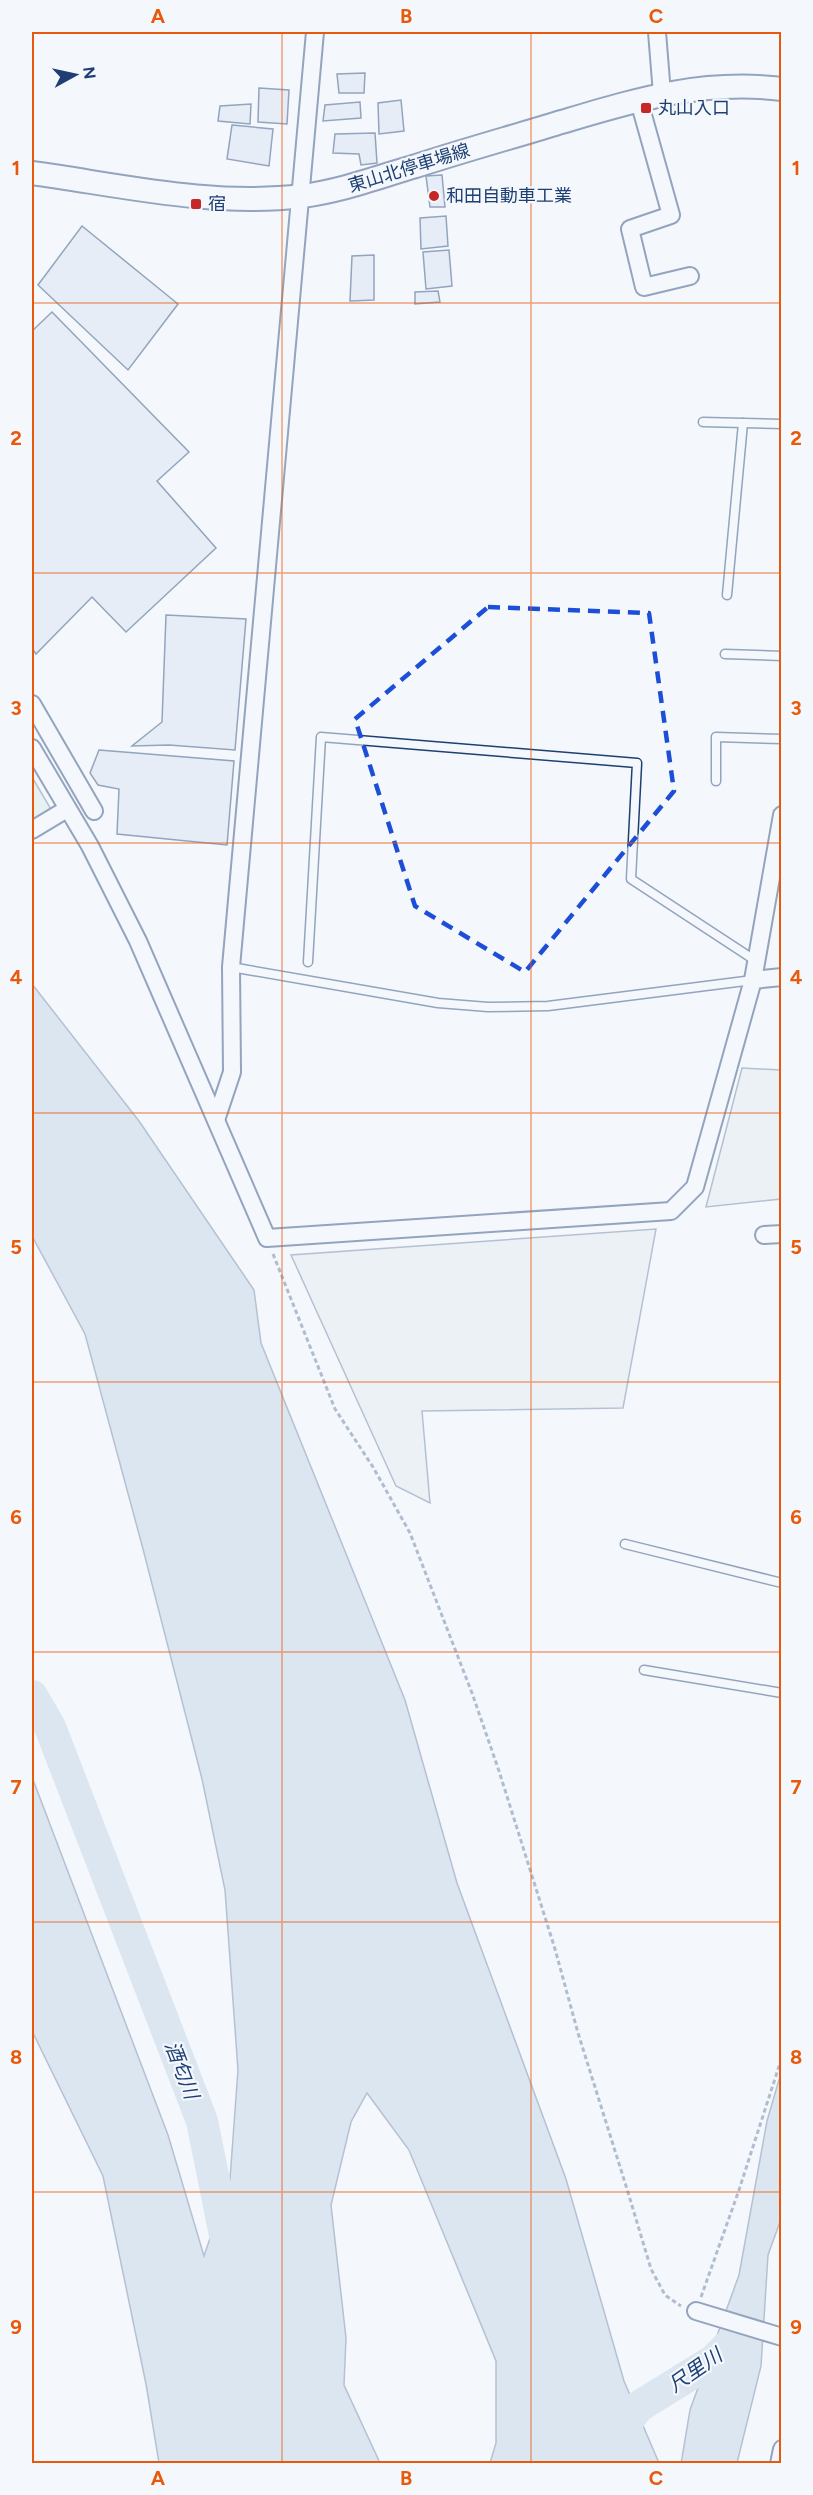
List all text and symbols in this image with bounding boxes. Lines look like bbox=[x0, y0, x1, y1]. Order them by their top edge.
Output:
text: A bbox=[151, 4, 166, 28]
text: B bbox=[400, 4, 412, 28]
text: C bbox=[649, 4, 663, 28]
north arrow bbox=[45, 45, 105, 105]
text: N bbox=[79, 66, 100, 80]
place label: 丸山入口 bbox=[658, 97, 730, 119]
marker: 丸山入口 bbox=[639, 101, 653, 115]
street label: 東山北停車場線 bbox=[346, 139, 472, 197]
text: 1 bbox=[12, 156, 20, 180]
text: 1 bbox=[792, 156, 800, 180]
place label: 和田自動車工業 bbox=[446, 185, 572, 207]
marker: 和田自動車工業 bbox=[427, 189, 441, 203]
place label: 宿 bbox=[208, 193, 226, 215]
marker: 宿 bbox=[189, 197, 203, 211]
text: 2 bbox=[10, 426, 22, 450]
text: 2 bbox=[790, 426, 802, 450]
text: 3 bbox=[10, 696, 22, 720]
text: 3 bbox=[790, 696, 802, 720]
text: 4 bbox=[10, 965, 23, 989]
text: 4 bbox=[790, 965, 803, 989]
text: 5 bbox=[10, 1235, 22, 1259]
text: 5 bbox=[790, 1235, 802, 1259]
text: 6 bbox=[10, 1505, 22, 1529]
text: 6 bbox=[790, 1505, 802, 1529]
text: 7 bbox=[10, 1775, 22, 1799]
text: 7 bbox=[790, 1775, 802, 1799]
water label: 酒匂川 bbox=[160, 2038, 205, 2104]
text: 8 bbox=[10, 2045, 22, 2069]
text: 8 bbox=[790, 2045, 802, 2069]
text: 9 bbox=[10, 2315, 22, 2339]
text: 9 bbox=[790, 2315, 802, 2339]
water label: 尺里川 bbox=[664, 2342, 728, 2397]
text: A bbox=[151, 2466, 166, 2490]
text: B bbox=[400, 2466, 412, 2490]
text: C bbox=[649, 2466, 663, 2490]

